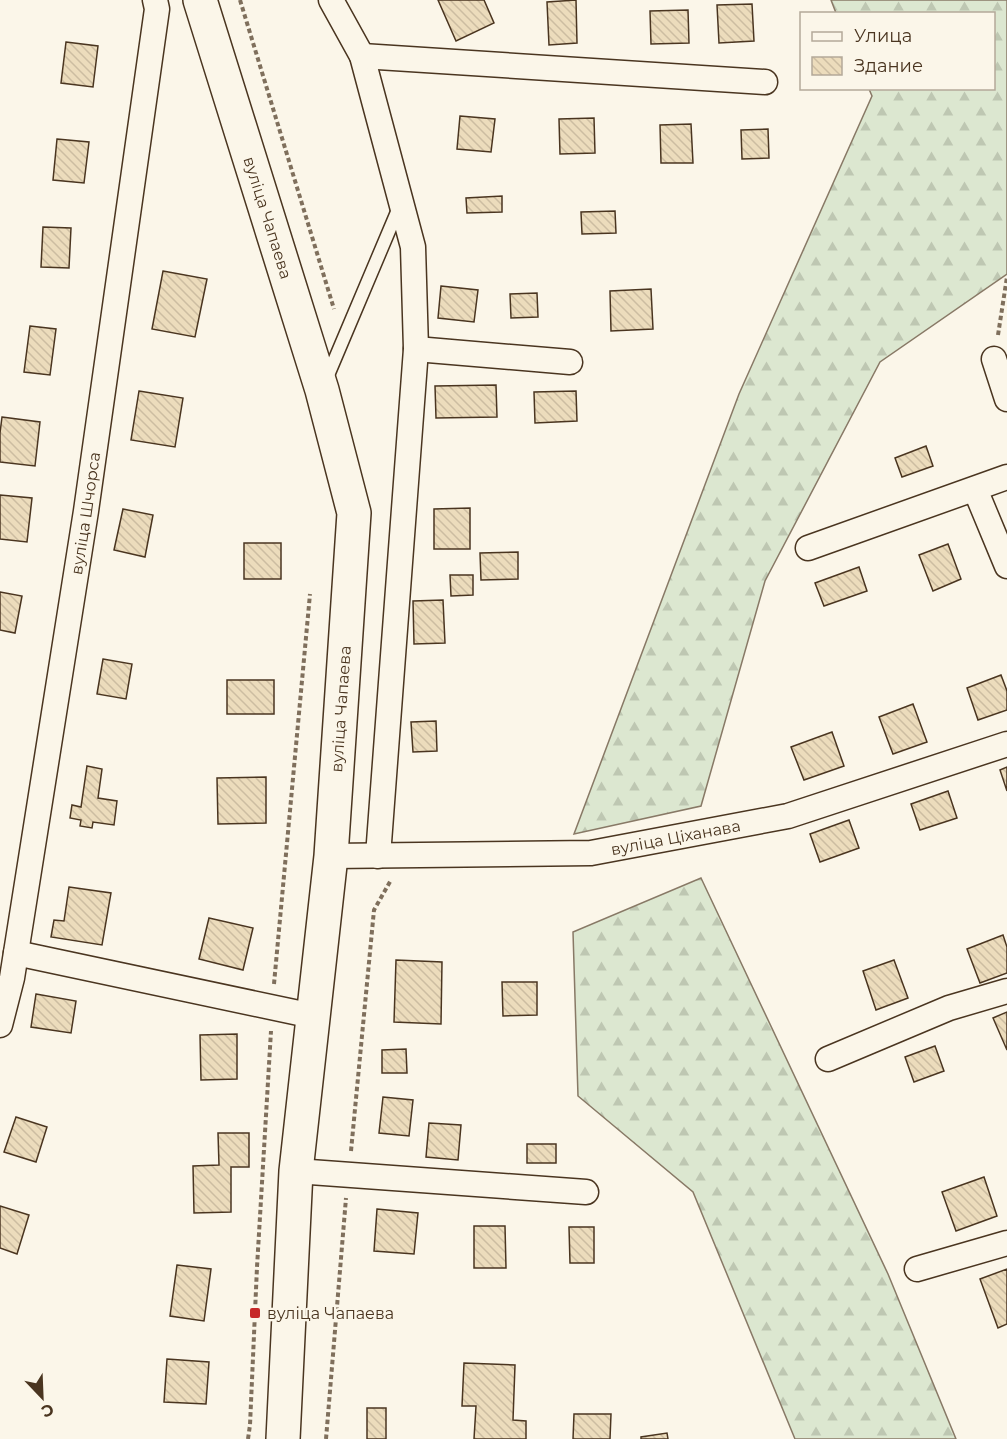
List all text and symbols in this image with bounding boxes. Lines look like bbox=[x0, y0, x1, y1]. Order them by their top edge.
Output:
legend bbox=[800, 12, 995, 90]
text: Улица bbox=[854, 25, 912, 47]
text: Здание bbox=[854, 55, 923, 77]
street label: вуліца Чапаева bbox=[240, 154, 296, 281]
street label: вуліца Шчорса bbox=[67, 451, 104, 576]
street label: вуліца Чапаева bbox=[327, 645, 355, 773]
street label: вуліца Ціханава bbox=[609, 816, 742, 859]
place label: вуліца Чапаева bbox=[267, 1304, 394, 1323]
marker: вуліца Чапаева bbox=[248, 1306, 262, 1320]
north arrow bbox=[12, 1367, 72, 1427]
text: С bbox=[38, 1399, 57, 1422]

